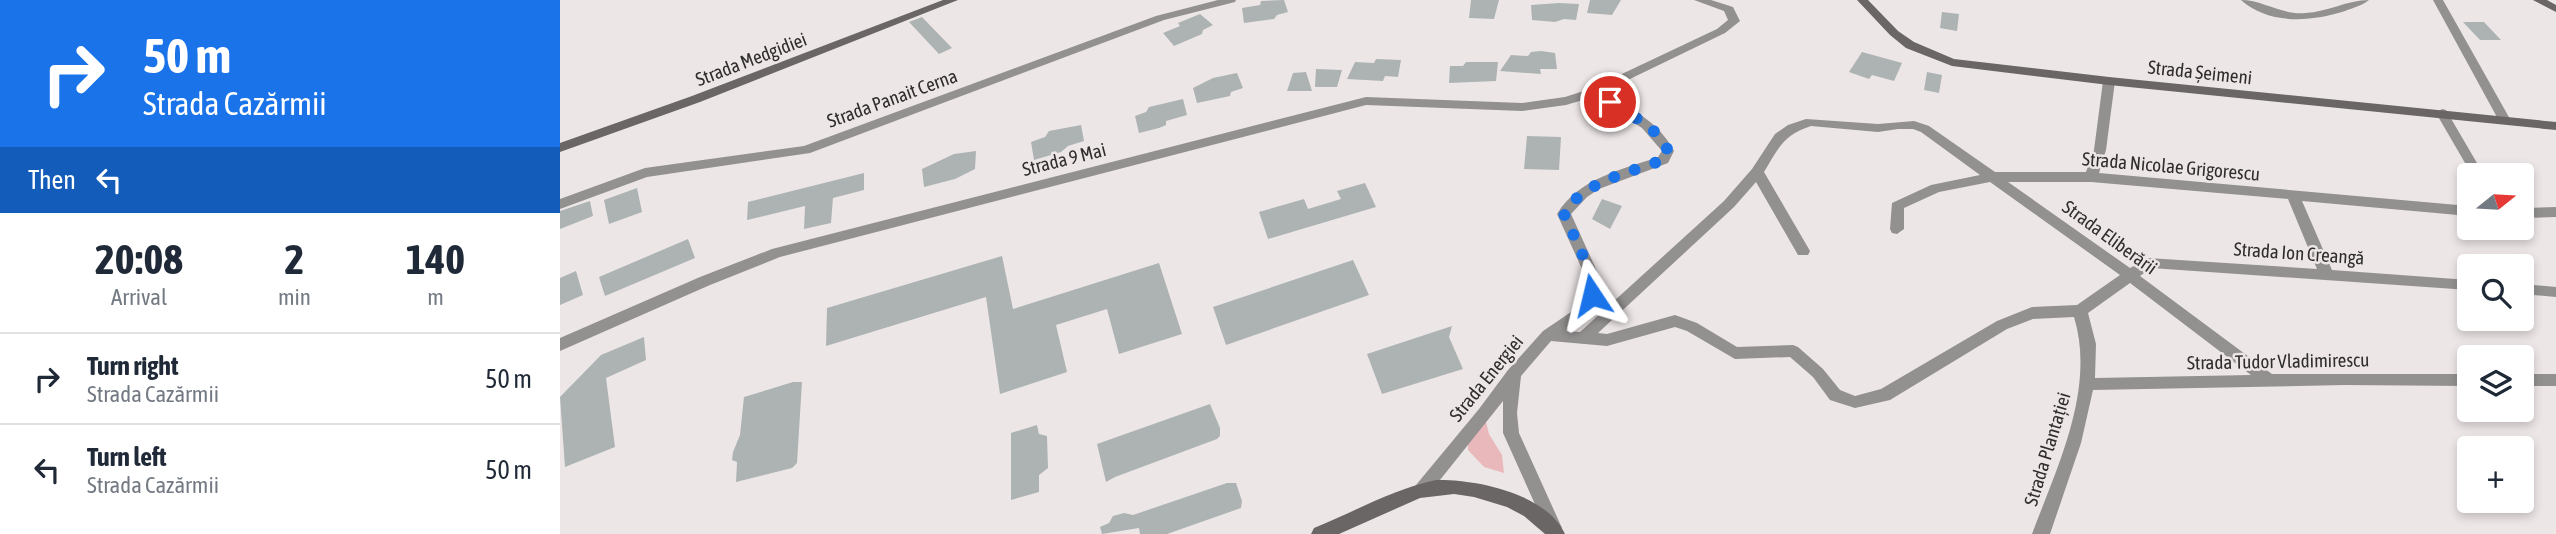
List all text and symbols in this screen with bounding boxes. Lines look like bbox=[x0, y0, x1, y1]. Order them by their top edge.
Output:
text: 50 m bbox=[143, 27, 231, 83]
icon: right bbox=[28, 28, 119, 119]
street label: Strada Medgidiei bbox=[692, 28, 810, 90]
street label: Strada Șeimeni bbox=[2147, 56, 2253, 88]
street label: Strada Panait Cerna bbox=[824, 64, 960, 132]
pin bbox=[1580, 72, 1640, 132]
icon: arrive bbox=[1591, 83, 1629, 121]
text: Strada Cazărmii bbox=[143, 85, 327, 122]
street label: Strada 9 Mai bbox=[1020, 138, 1108, 180]
street label: Strada Nicolae Grigorescu bbox=[2081, 147, 2261, 185]
icon: left bbox=[90, 161, 128, 199]
north arrow bbox=[2457, 163, 2534, 240]
map controls bbox=[2457, 163, 2534, 513]
text: Then bbox=[28, 165, 76, 195]
street label: Strada Eliberării bbox=[2058, 195, 2162, 279]
text: 20:08 bbox=[95, 235, 183, 283]
text: 2 bbox=[285, 235, 304, 283]
text: 140 bbox=[406, 235, 465, 283]
street label: Strada Ion Creangă bbox=[2233, 237, 2365, 269]
button: search bbox=[2457, 254, 2534, 331]
position arrow bbox=[1555, 258, 1629, 332]
text: Arrival bbox=[111, 284, 167, 310]
text: min bbox=[278, 284, 311, 310]
text: m bbox=[427, 284, 444, 310]
street label: Strada Energiei bbox=[1445, 330, 1527, 426]
button: layers bbox=[2457, 345, 2534, 422]
street label: Strada Tudor Vladimirescu bbox=[2187, 348, 2369, 374]
text: Turn right bbox=[87, 351, 178, 381]
icon: right bbox=[28, 360, 66, 398]
text: 50 m bbox=[485, 364, 532, 394]
text: Strada Cazărmii bbox=[87, 381, 219, 407]
street label: Strada Plantației bbox=[2019, 390, 2075, 508]
button: + bbox=[2457, 436, 2534, 513]
text: Turn left bbox=[87, 442, 167, 472]
icon: left bbox=[28, 451, 66, 489]
text: 50 m bbox=[485, 455, 532, 485]
text: Strada Cazărmii bbox=[87, 472, 219, 498]

